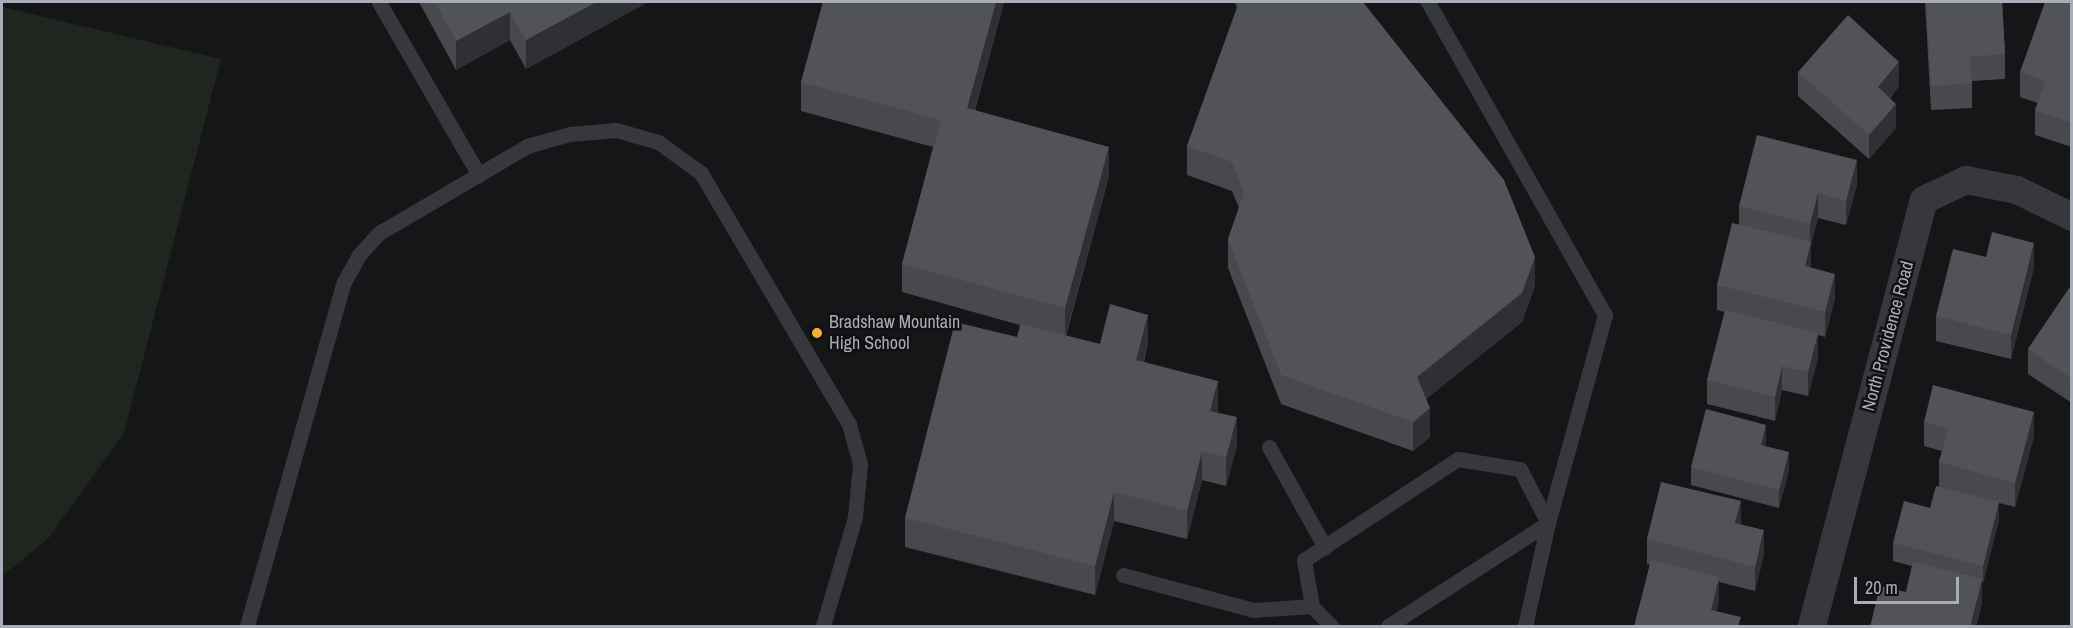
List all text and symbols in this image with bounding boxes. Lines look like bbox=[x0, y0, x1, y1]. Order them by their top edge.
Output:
street label: North Providence Road bbox=[1858, 259, 1918, 413]
place label: Bradshaw Mountain High School bbox=[829, 312, 960, 354]
marker: Bradshaw Mountain High School bbox=[810, 326, 824, 340]
scale bar bbox=[1857, 565, 1962, 603]
text: 20 m bbox=[1865, 575, 1898, 600]

